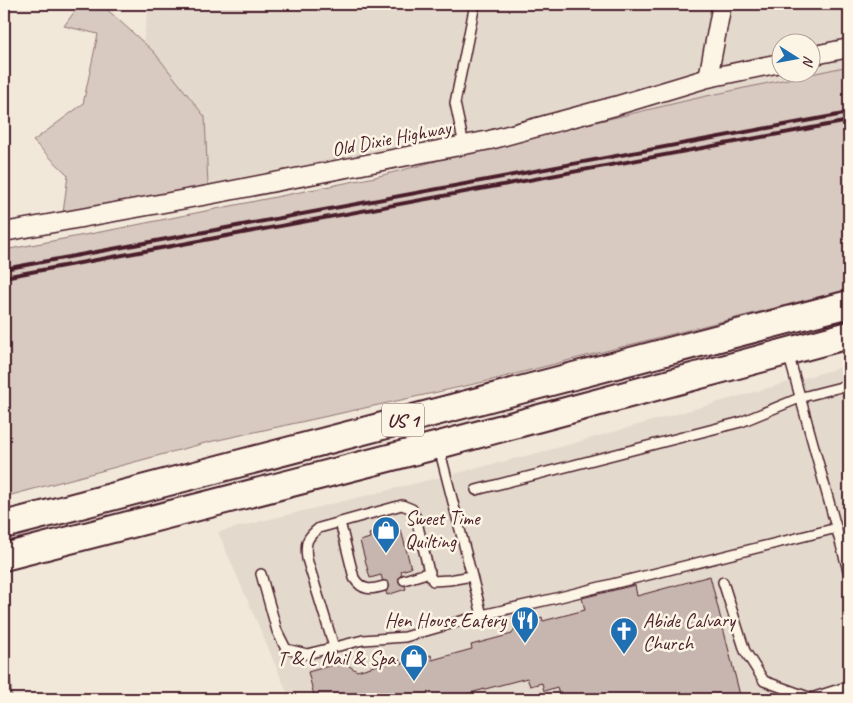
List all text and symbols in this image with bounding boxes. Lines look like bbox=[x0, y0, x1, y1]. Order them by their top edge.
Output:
north arrow bbox=[770, 32, 820, 82]
text: N bbox=[799, 55, 817, 69]
street label: Old Dixie Highway bbox=[330, 114, 455, 162]
road number: US 1 bbox=[382, 404, 424, 436]
place label: Sweet Time Quilting bbox=[405, 506, 481, 554]
shop icon: Sweet Time Quilting bbox=[371, 515, 401, 554]
restaurant icon: Hen House Eatery bbox=[510, 605, 540, 644]
place label: Hen House Eatery bbox=[385, 608, 507, 633]
place label: Abide Calvary Church bbox=[643, 608, 737, 656]
church icon: Abide Calvary Church bbox=[609, 616, 639, 655]
shop icon: T & L Nail & Spa bbox=[399, 643, 429, 682]
place label: T & L Nail & Spa bbox=[277, 646, 396, 671]

